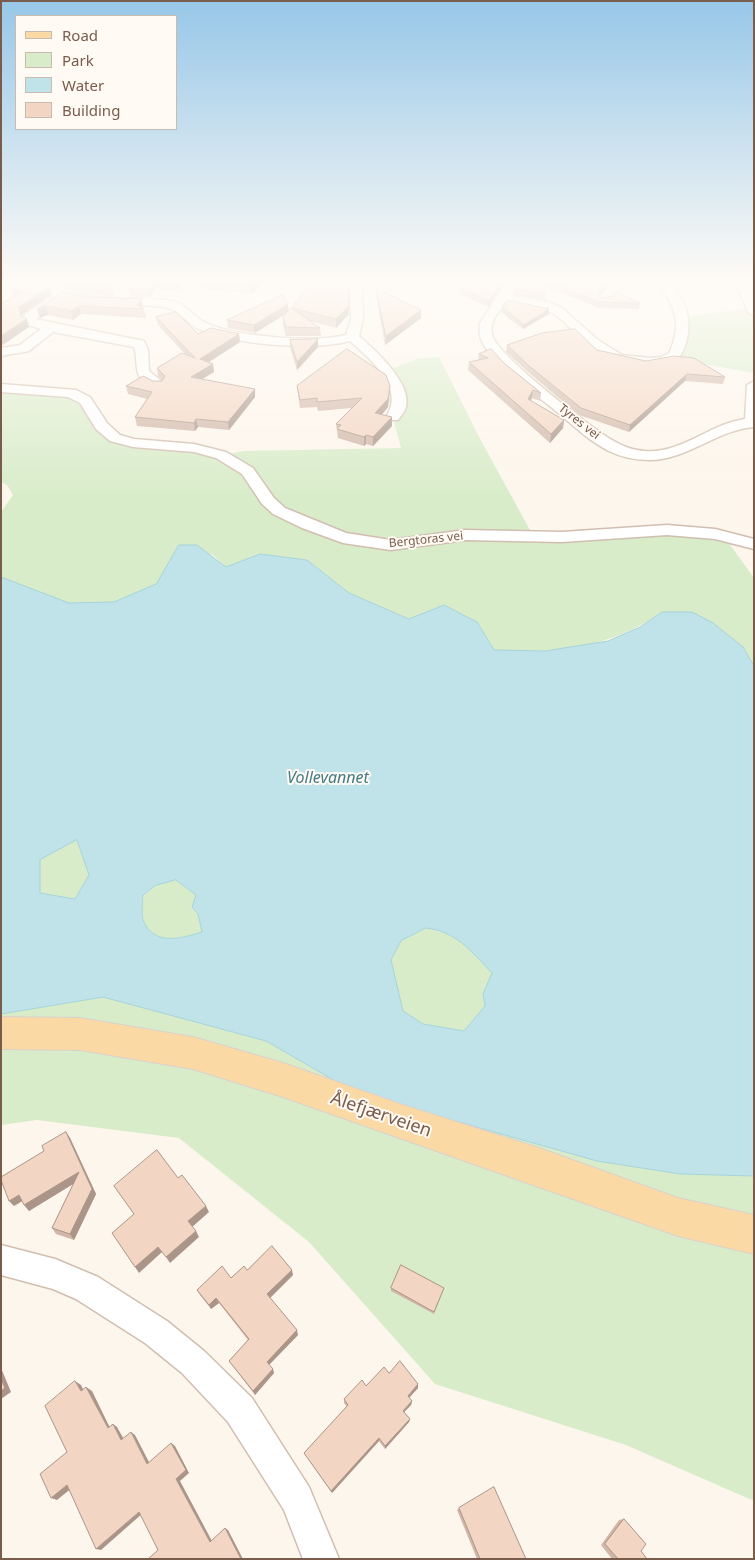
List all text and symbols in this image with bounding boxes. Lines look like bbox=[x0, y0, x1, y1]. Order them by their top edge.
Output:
legend bbox=[15, 15, 178, 130]
text: Road bbox=[62, 25, 98, 45]
text: Park bbox=[62, 50, 94, 70]
text: Water bbox=[62, 75, 104, 95]
text: Building bbox=[62, 100, 120, 120]
street label: Tyres vei bbox=[555, 401, 603, 443]
street label: Bergtoras vei bbox=[388, 529, 464, 551]
water label: Vollevannet bbox=[287, 768, 369, 788]
street label: Ålefjærveien bbox=[328, 1088, 434, 1142]

